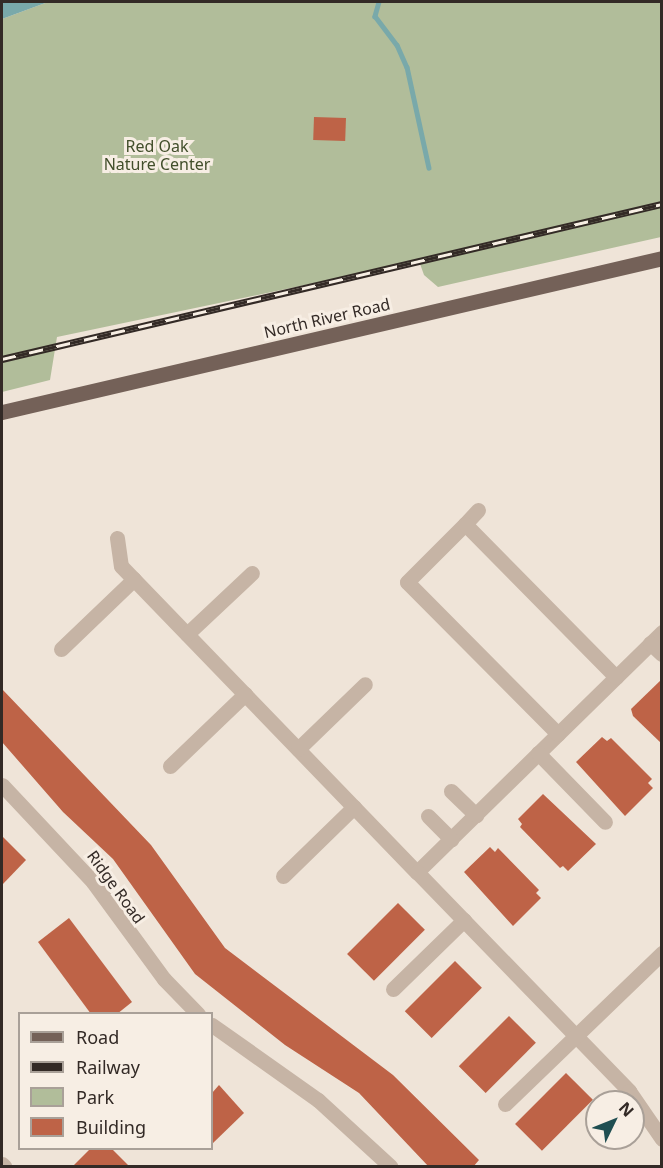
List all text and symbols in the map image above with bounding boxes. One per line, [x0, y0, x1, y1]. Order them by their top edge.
park label: Red Oak Nature Center [104, 136, 210, 174]
street label: North River Road [262, 294, 392, 342]
street label: Ridge Road [83, 847, 149, 927]
legend [18, 1012, 213, 1150]
text: Road [76, 1025, 119, 1049]
text: Railway [76, 1055, 140, 1079]
text: Park [76, 1085, 114, 1109]
north arrow [585, 1090, 645, 1150]
text: N [614, 1097, 639, 1121]
text: Building [76, 1115, 146, 1139]

